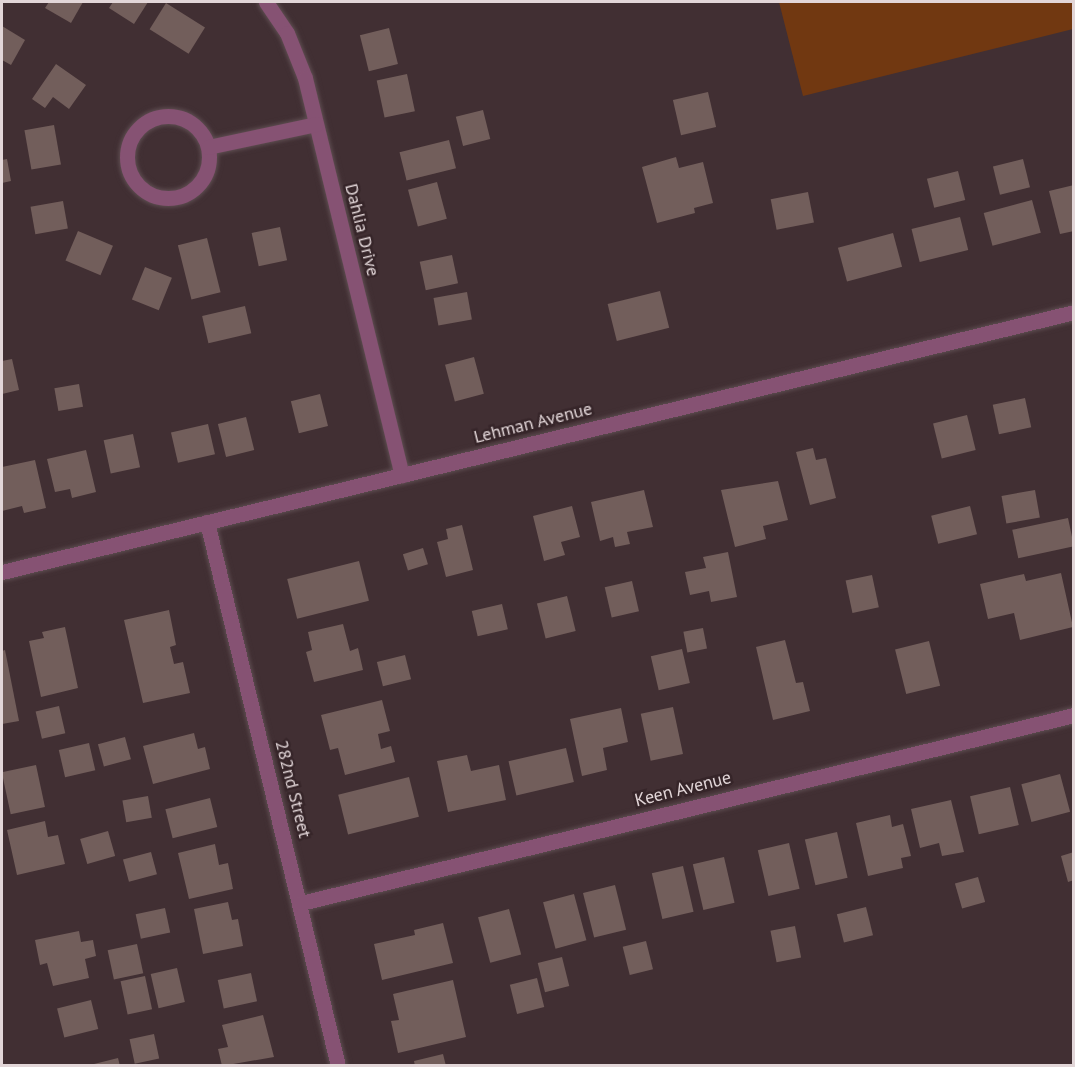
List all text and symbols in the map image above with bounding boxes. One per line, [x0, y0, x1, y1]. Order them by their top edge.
street label: Dahlia Drive [340, 181, 384, 279]
street label: Lehman Avenue [471, 398, 595, 448]
street label: 282nd Street [270, 738, 316, 840]
street label: Keen Avenue [632, 767, 734, 811]

